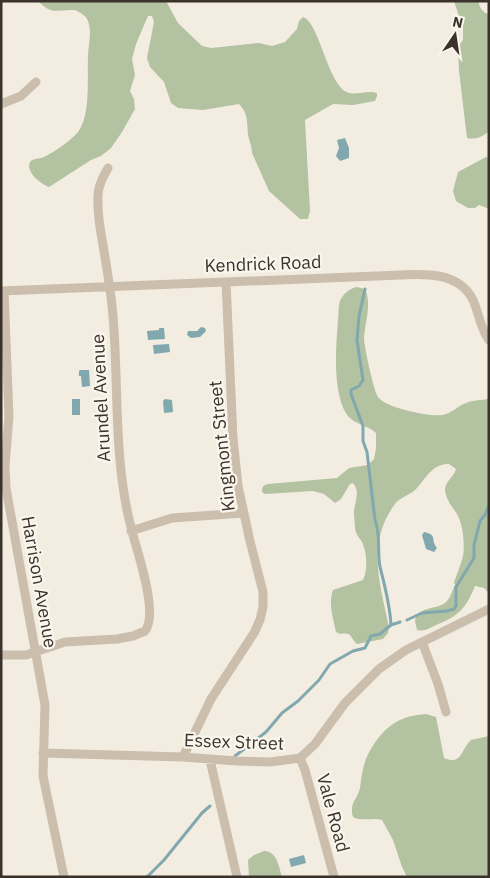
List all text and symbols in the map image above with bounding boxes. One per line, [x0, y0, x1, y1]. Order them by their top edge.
north arrow [430, 10, 480, 60]
text: N [451, 12, 465, 32]
street label: Kendrick Road [204, 250, 322, 277]
street label: Arundel Avenue [86, 333, 115, 463]
street label: Kingmont Street [203, 379, 240, 513]
street label: Harrison Avenue [17, 514, 62, 650]
street label: Essex Street [183, 728, 285, 755]
street label: Vale Road [312, 771, 355, 855]

